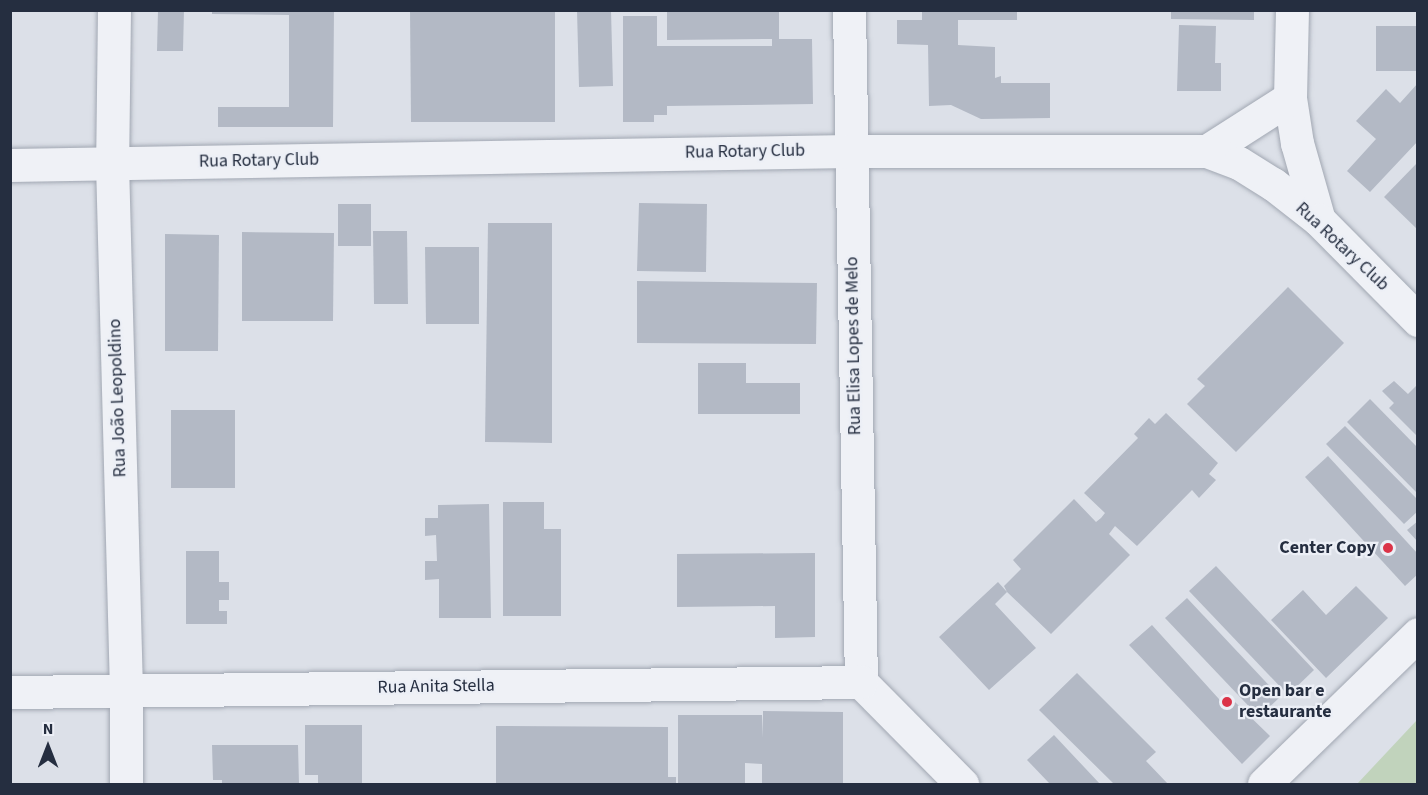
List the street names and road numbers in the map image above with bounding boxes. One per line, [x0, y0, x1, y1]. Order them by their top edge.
street label: Rua Rotary Club [685, 140, 805, 164]
street label: Rua Rotary Club [199, 149, 319, 173]
street label: Rua Rotary Club [1291, 198, 1393, 296]
street label: Rua Elisa Lopes de Melo [842, 256, 866, 436]
street label: Rua João Leopoldino [104, 318, 132, 478]
street label: Rua Anita Stella [377, 675, 495, 699]

